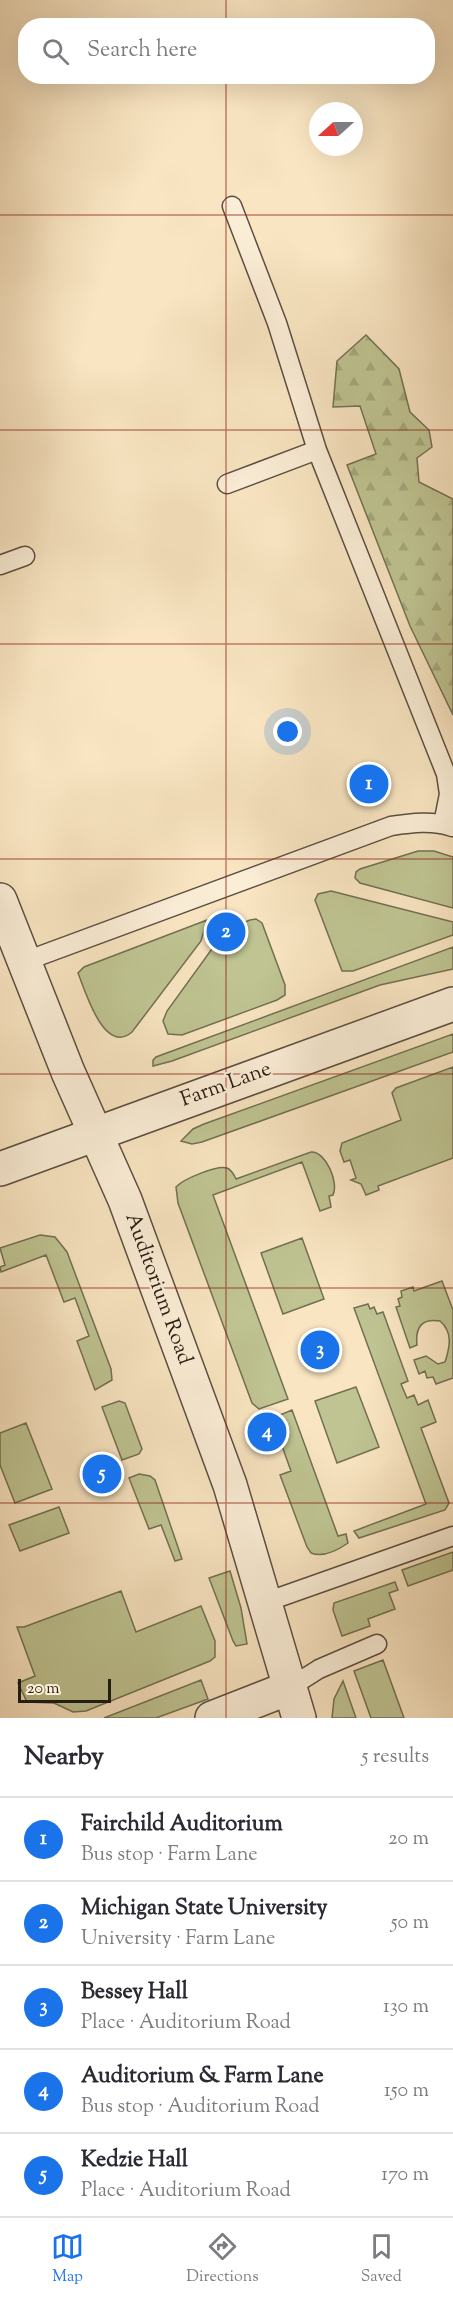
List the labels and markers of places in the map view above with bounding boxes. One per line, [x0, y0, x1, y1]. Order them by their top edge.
pin: 1 [350, 762, 388, 806]
pin: 2 [206, 910, 246, 954]
pin: 3 [300, 1328, 340, 1372]
pin: 4 [248, 1410, 286, 1454]
pin: 5 [82, 1452, 122, 1496]

